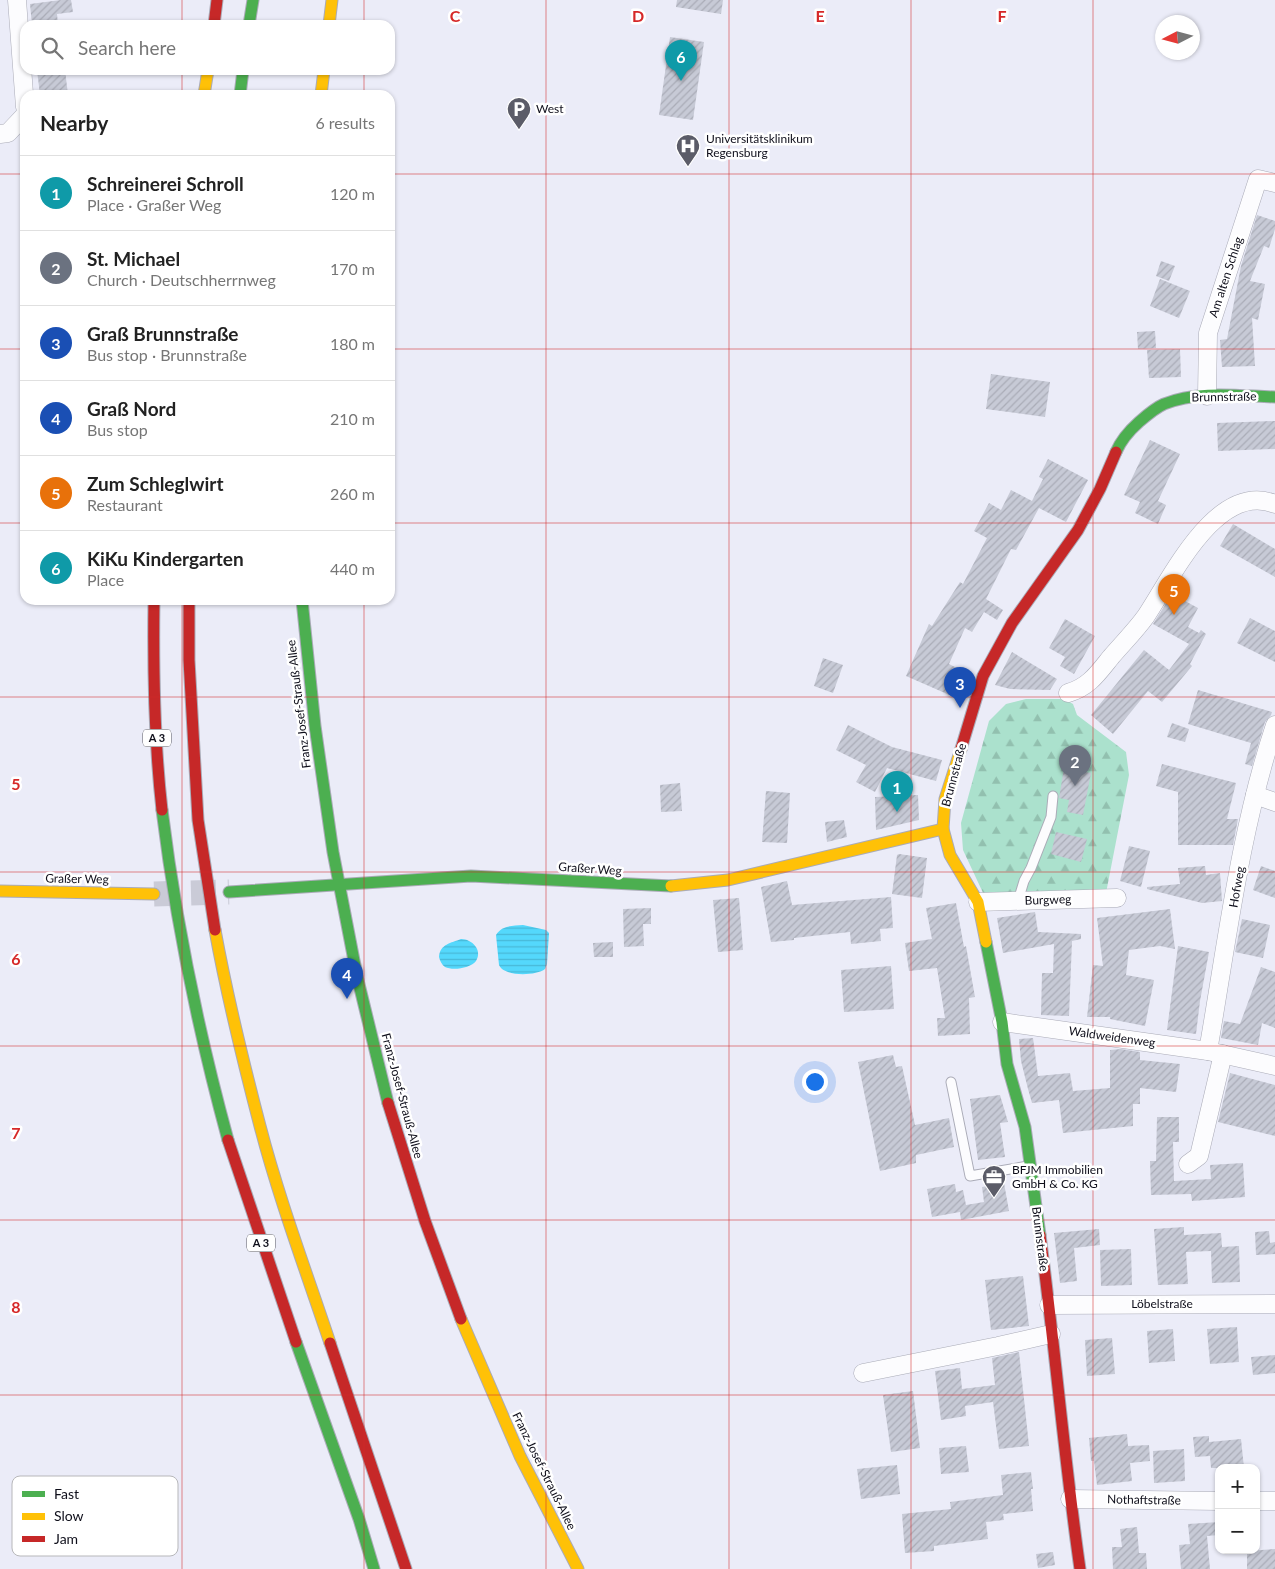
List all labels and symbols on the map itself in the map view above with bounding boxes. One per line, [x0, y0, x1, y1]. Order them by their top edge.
text: C [450, 6, 461, 25]
text: D [632, 6, 644, 25]
text: E [815, 6, 825, 25]
text: F [997, 6, 1007, 25]
north arrow [1155, 15, 1200, 60]
pin: 6 [665, 40, 697, 81]
parking icon: West [506, 96, 532, 130]
place label: West [536, 101, 564, 116]
place label: Universitätsklinikum Regensburg [706, 131, 813, 160]
hospital icon: Universitätsklinikum Regensburg [675, 133, 701, 167]
street label: Am alten Schlag [1205, 235, 1246, 319]
street label: Brunnstraße [1191, 388, 1257, 405]
pin: 5 [1158, 574, 1190, 615]
street label: Franz-Josef-Strauß-Allee [283, 639, 314, 769]
pin: 3 [944, 667, 976, 708]
road number: A 3 [143, 730, 171, 746]
street label: Brunnstraße [938, 741, 969, 808]
pin: 2 [1059, 745, 1091, 786]
pin: 1 [881, 771, 913, 812]
text: 5 [11, 774, 21, 793]
street label: Graßer Weg [558, 859, 622, 878]
street label: Hofweg [1225, 865, 1248, 909]
street label: Graßer Weg [45, 870, 109, 887]
street label: Burgweg [1024, 891, 1072, 908]
text: 6 [11, 949, 21, 968]
pin: 4 [331, 958, 363, 999]
street label: Waldweidenweg [1068, 1023, 1156, 1050]
street label: Franz-Josef-Strauß-Allee [379, 1031, 426, 1160]
your location [802, 1069, 828, 1095]
text: 7 [11, 1123, 21, 1142]
place label: BFJM Immobilien GmbH & Co. KG [1012, 1162, 1103, 1191]
office icon: BFJM Immobilien GmbH & Co. KG [981, 1164, 1007, 1198]
street label: Brunnstraße [1029, 1206, 1052, 1272]
road number: A 3 [247, 1234, 275, 1252]
street label: Löbelstraße [1131, 1296, 1193, 1311]
text: 8 [11, 1297, 21, 1316]
street label: Franz-Josef-Strauß-Allee [509, 1409, 580, 1532]
legend [12, 1476, 178, 1556]
text: Fast [54, 1485, 79, 1502]
street label: Nothaftstraße [1107, 1491, 1181, 1508]
text: Slow [54, 1507, 84, 1524]
text: Jam [54, 1530, 78, 1547]

